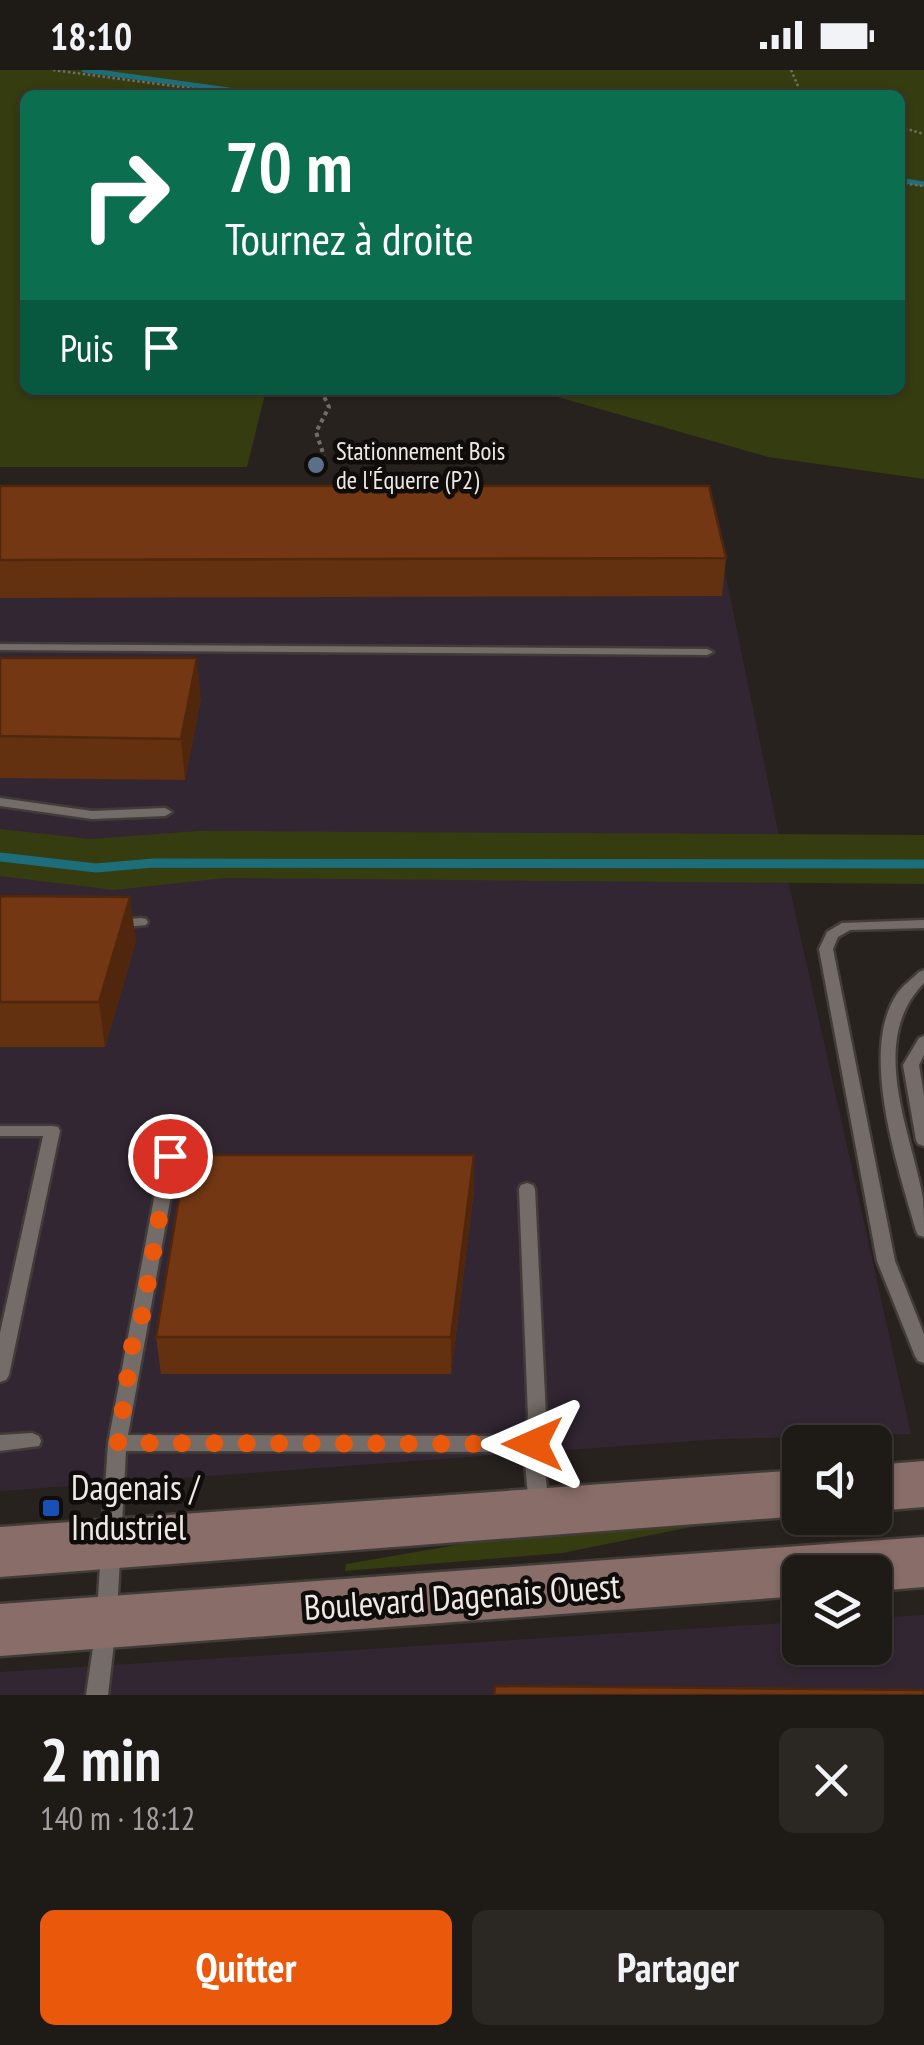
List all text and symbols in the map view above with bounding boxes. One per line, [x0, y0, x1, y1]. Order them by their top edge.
text: 18:10 [50, 11, 132, 60]
text: 70 m [225, 121, 353, 211]
icon: right [60, 130, 190, 260]
text: Tournez à droite [225, 209, 474, 267]
icon: arrive [134, 320, 189, 375]
text: Puis [60, 323, 114, 372]
place label: Stationnement Bois de l'Équerre (P2) [336, 435, 505, 496]
marker: Stationnement Bois de l'Équerre (P2) [305, 454, 327, 476]
pin [128, 1114, 213, 1199]
icon: arrive [143, 1129, 198, 1184]
position arrow [481, 1392, 585, 1496]
map controls [782, 1425, 892, 1665]
button: sound [782, 1425, 892, 1535]
place label: Dagenais / Industriel [71, 1464, 201, 1550]
marker: Dagenais / Industriel [40, 1497, 62, 1519]
button: layers [782, 1555, 892, 1665]
street label: Boulevard Dagenais Ouest [302, 1562, 622, 1630]
text: 2 min [40, 1720, 161, 1798]
button: close [779, 1728, 884, 1833]
text: 140 m · 18:12 [40, 1797, 195, 1839]
button: Quitter [40, 1910, 452, 2025]
button: Partager [472, 1910, 884, 2025]

